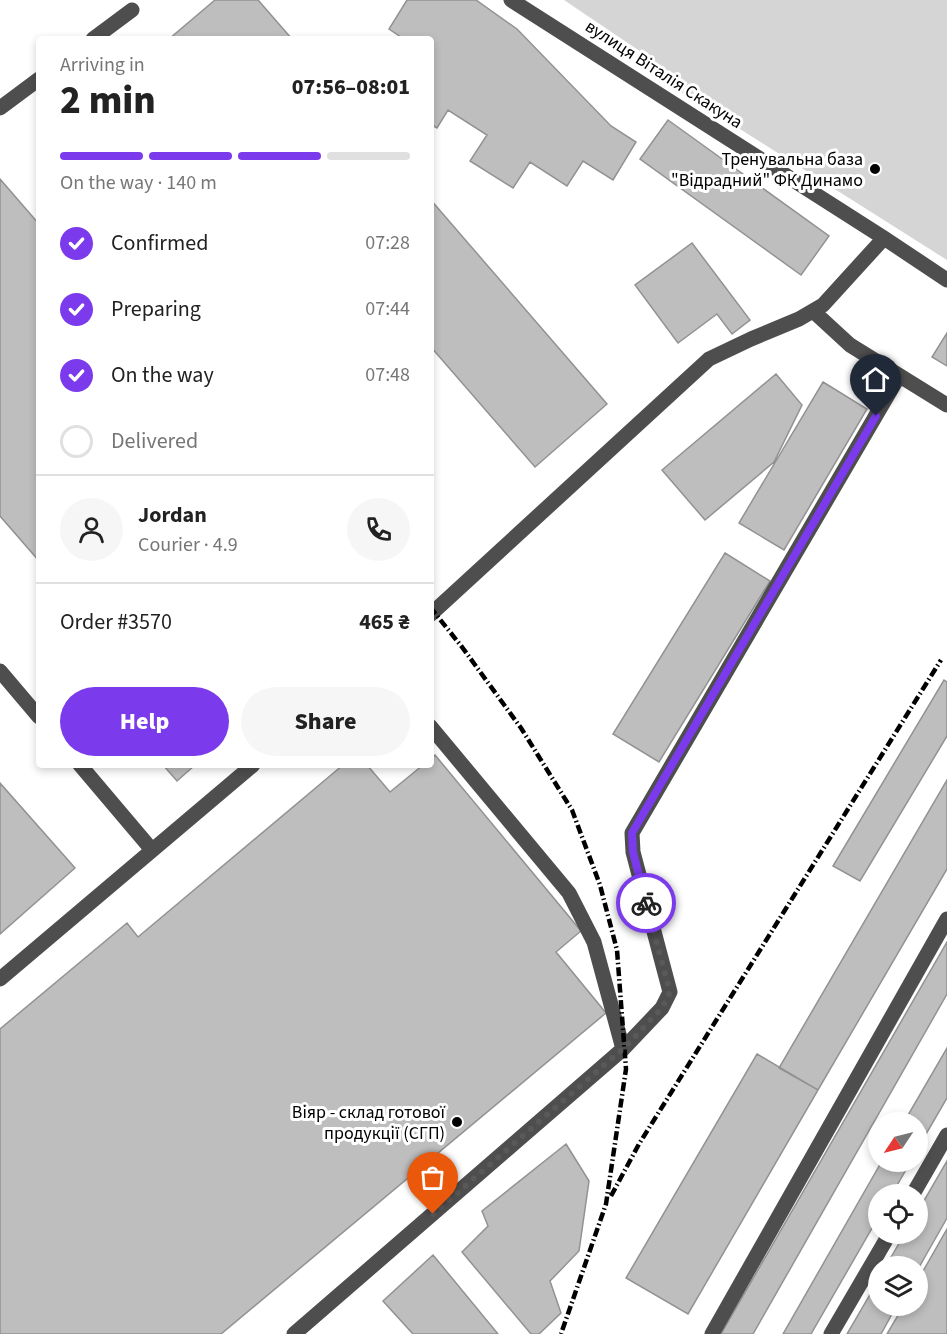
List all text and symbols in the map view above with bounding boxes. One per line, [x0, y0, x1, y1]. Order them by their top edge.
street label: вулиця Віталія Скакуна [580, 14, 747, 135]
text: Arriving in [60, 51, 145, 79]
text: 07:56–08:01 [292, 71, 410, 103]
text: 2 min [60, 73, 156, 129]
place label: Тренувальна база "Відрадний" ФК Динамо [671, 147, 863, 193]
marker: Тренувальна база "Відрадний" ФК Динамо [868, 162, 882, 176]
text: On the way · 140 m [60, 169, 217, 197]
icon: check [60, 227, 93, 260]
text: Confirmed [111, 227, 208, 259]
text: 07:28 [365, 229, 410, 257]
icon: check [60, 293, 93, 326]
text: Preparing [111, 293, 201, 325]
text: 07:44 [365, 295, 410, 323]
pin [850, 354, 901, 416]
icon: check [60, 359, 93, 392]
text: On the way [111, 359, 214, 391]
text: 07:48 [365, 361, 410, 389]
icon: home [859, 363, 892, 396]
text: Delivered [111, 425, 198, 457]
button: person [60, 498, 123, 561]
button: phone [347, 498, 410, 561]
text: Jordan [138, 499, 207, 531]
text: Courier · 4.9 [138, 531, 238, 559]
text: Order #3570 [60, 606, 172, 638]
text: 465 ₴ [359, 606, 410, 638]
button: Help [60, 687, 229, 756]
button: Share [241, 687, 410, 756]
courier [616, 873, 676, 933]
icon: bike [630, 887, 663, 920]
place label: Віяр - склад готової продукції (СГП) [292, 1100, 446, 1146]
north arrow [868, 1112, 928, 1172]
map controls [868, 1112, 928, 1316]
marker: Віяр - склад готової продукції (СГП) [450, 1115, 464, 1129]
pin [407, 1152, 458, 1214]
icon: bag [416, 1161, 449, 1194]
button: locate [868, 1184, 928, 1244]
button: layers [868, 1256, 928, 1316]

